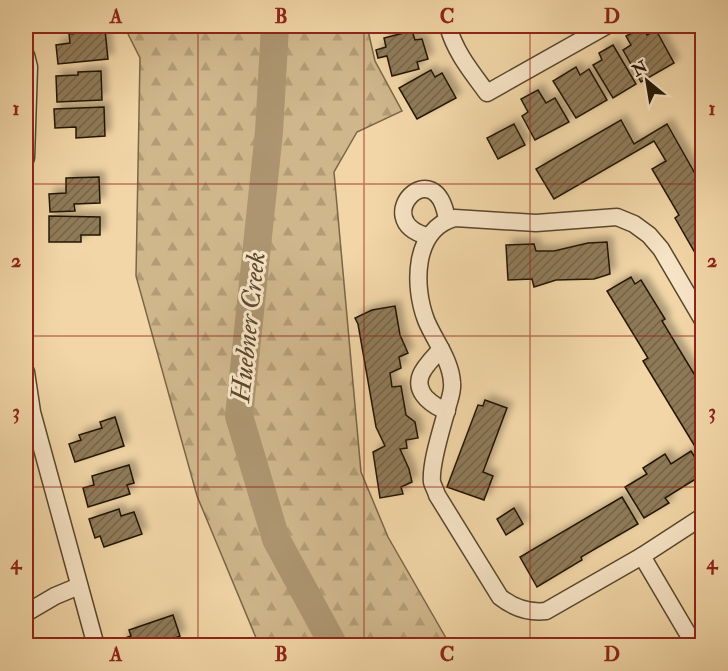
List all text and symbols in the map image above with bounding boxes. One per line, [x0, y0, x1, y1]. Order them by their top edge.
text: A [109, 4, 123, 29]
text: B [274, 4, 288, 29]
text: C [440, 4, 454, 29]
text: D [604, 4, 620, 29]
north arrow [617, 51, 677, 111]
text: N [628, 56, 652, 82]
text: 1 [12, 96, 20, 121]
text: 1 [708, 96, 716, 121]
text: 2 [11, 248, 21, 273]
text: 2 [707, 248, 717, 273]
water label: Huebner Creek [224, 250, 273, 406]
text: 3 [12, 399, 20, 424]
text: 3 [708, 399, 716, 424]
text: 4 [10, 550, 23, 575]
text: 4 [706, 550, 719, 575]
text: A [109, 642, 123, 667]
text: B [274, 642, 288, 667]
text: C [440, 642, 454, 667]
text: D [604, 642, 620, 667]

